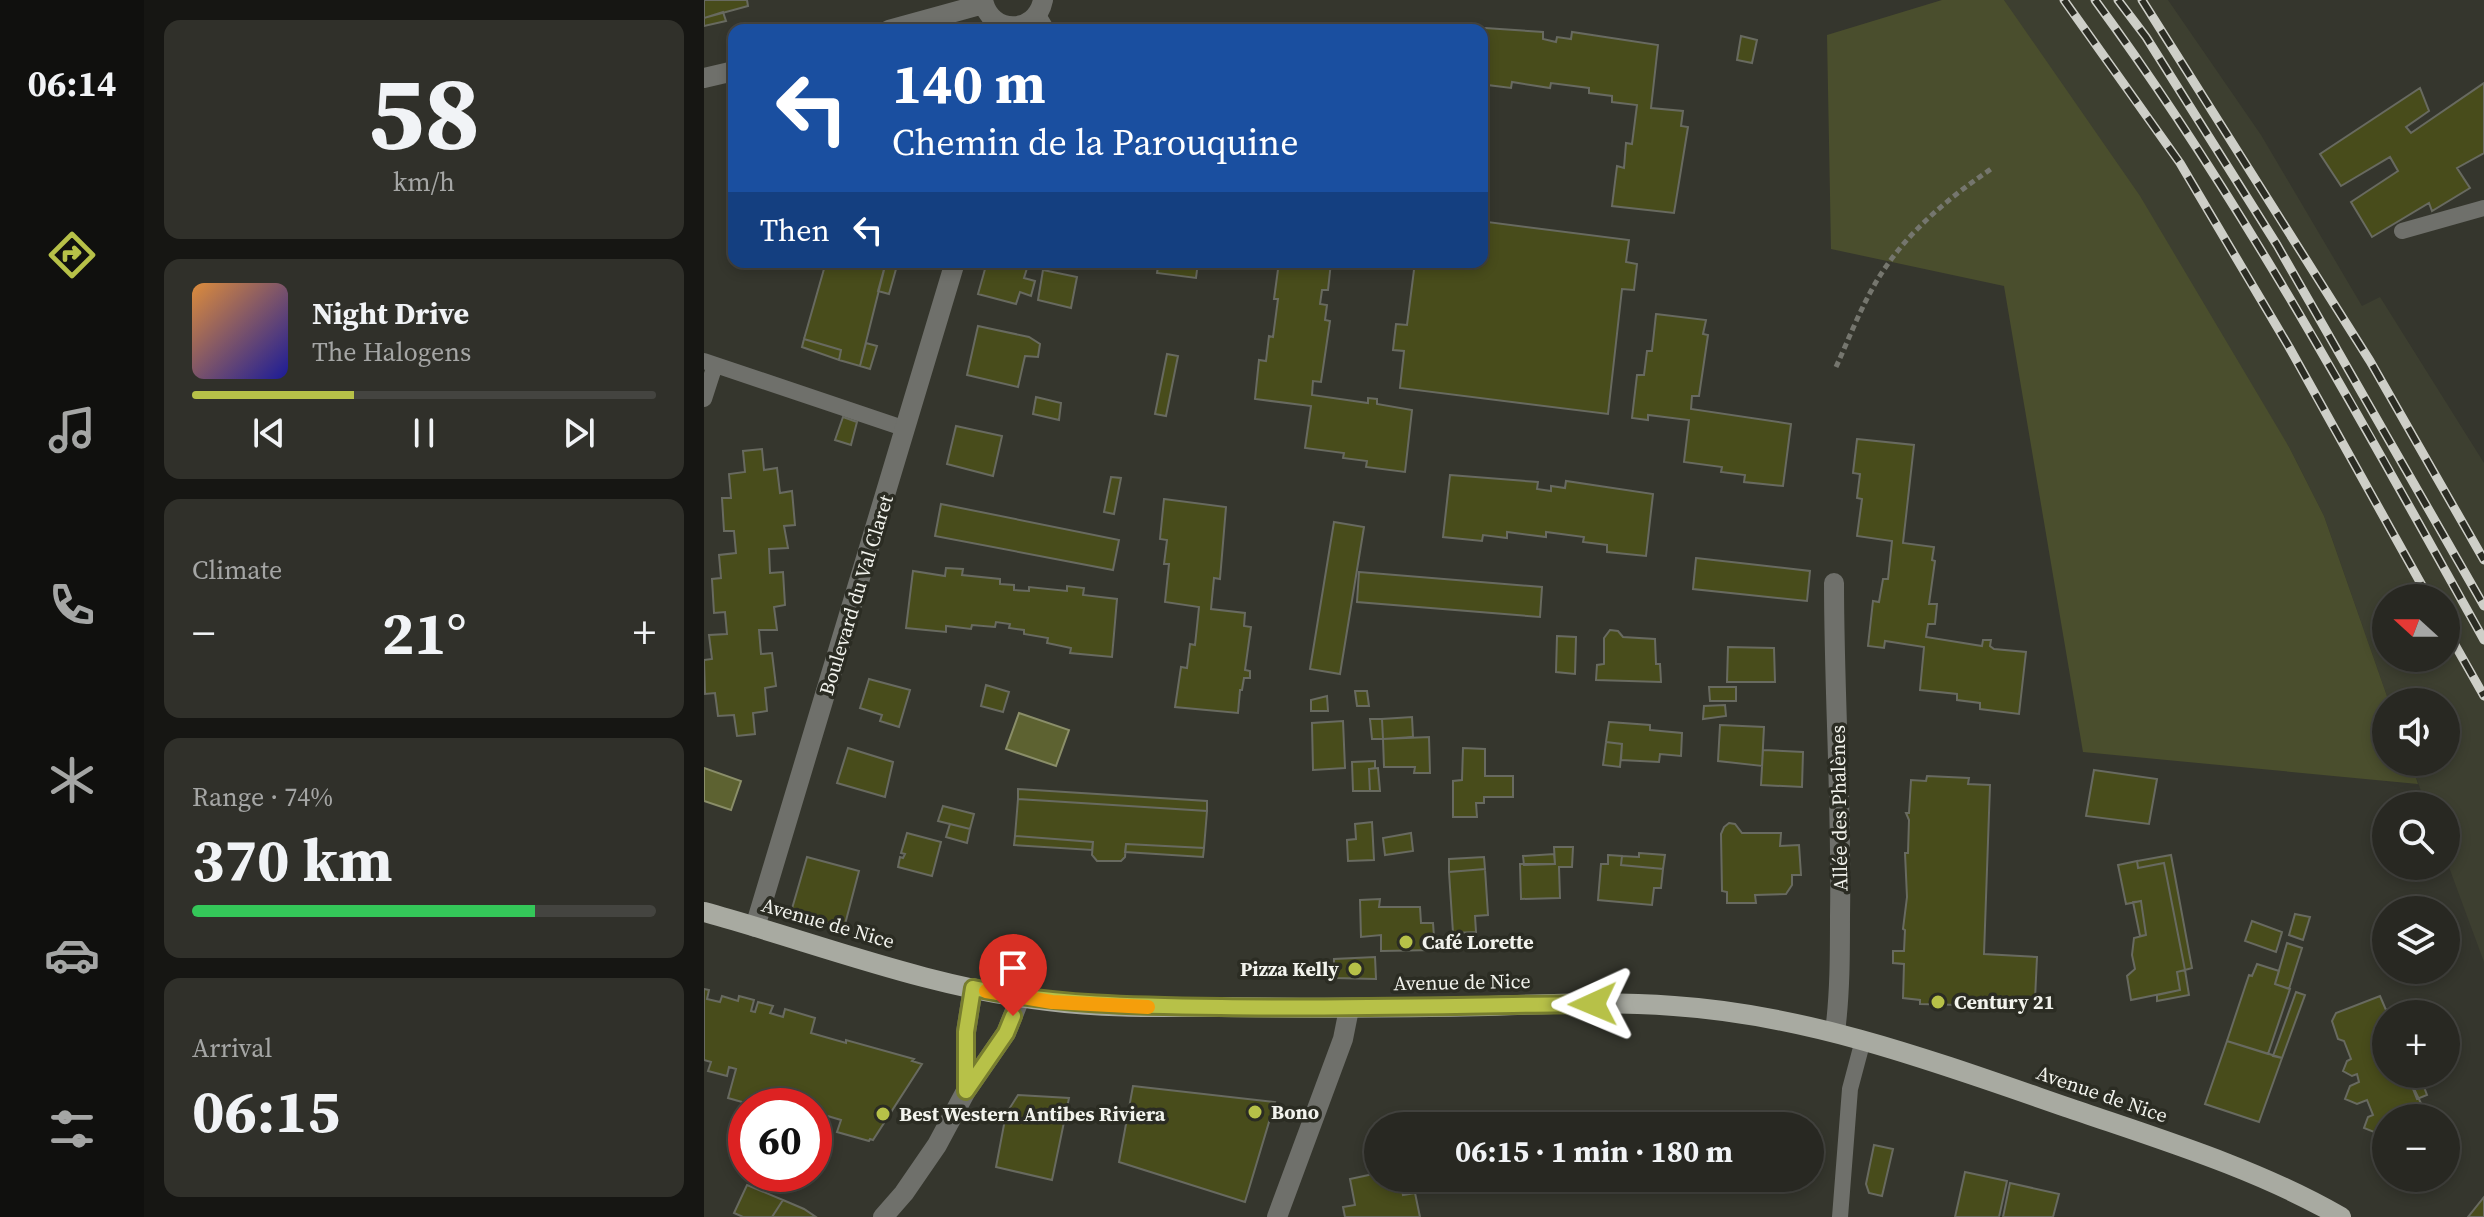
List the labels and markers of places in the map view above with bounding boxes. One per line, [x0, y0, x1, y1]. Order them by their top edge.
place label: Café Lorette [1422, 928, 1534, 956]
marker: Café Lorette [1397, 933, 1415, 951]
pin [979, 934, 1047, 1016]
place label: Pizza Kelly [1240, 955, 1339, 983]
marker: Pizza Kelly [1346, 960, 1364, 978]
place label: Century 21 [1954, 988, 2055, 1016]
marker: Century 21 [1929, 993, 1947, 1011]
place label: Bono [1271, 1098, 1319, 1126]
place label: Best Western Antibes Riviera [899, 1100, 1166, 1128]
marker: Bono [1246, 1103, 1264, 1121]
marker: Best Western Antibes Riviera [874, 1105, 892, 1123]

